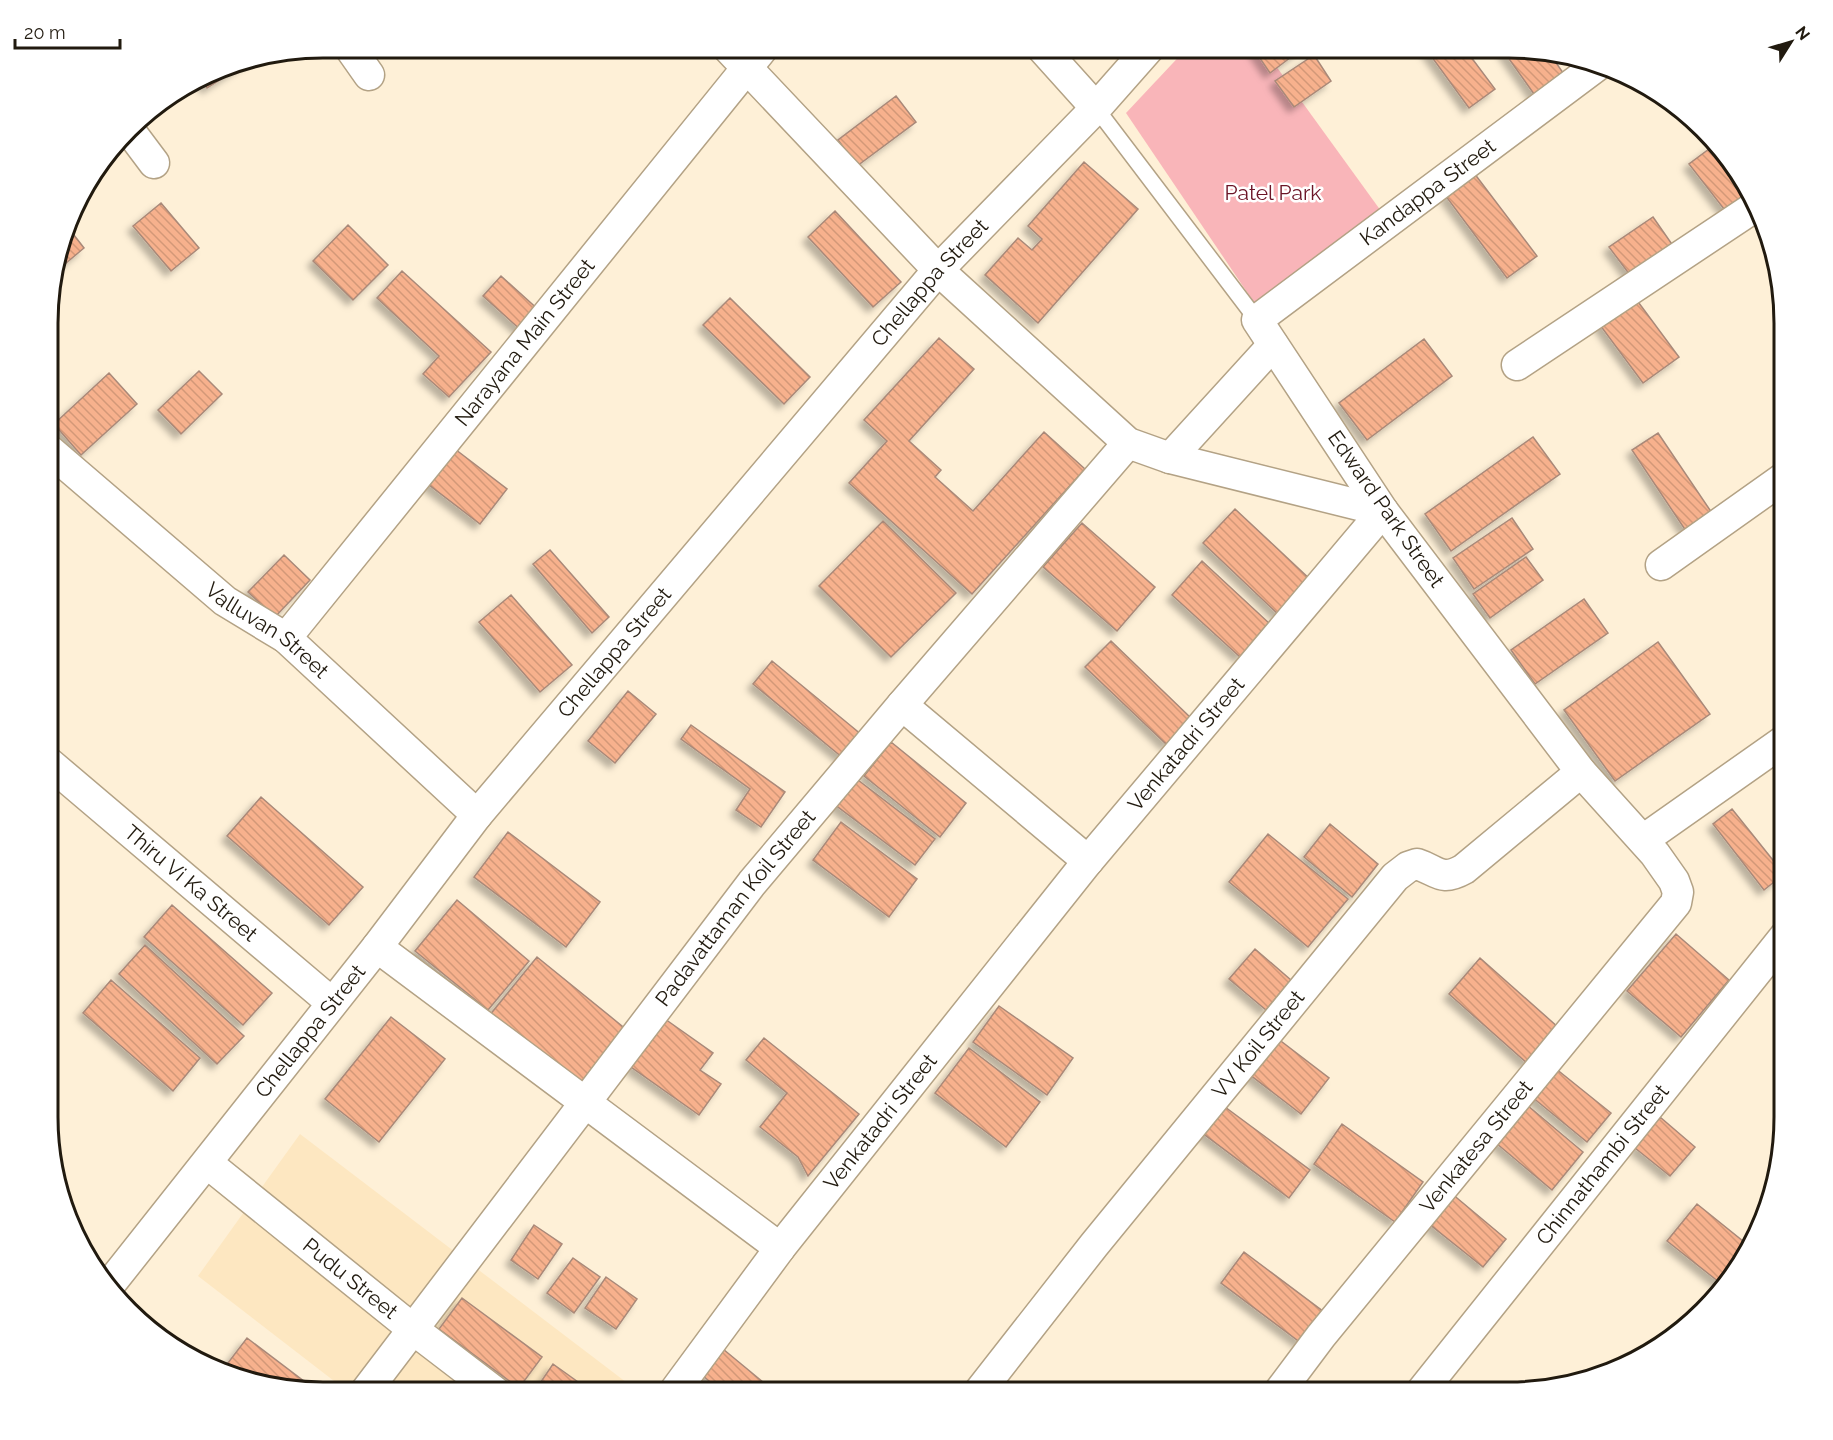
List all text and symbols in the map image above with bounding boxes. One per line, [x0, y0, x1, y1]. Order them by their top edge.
scale bar [15, 12, 120, 50]
north arrow [1761, 12, 1821, 72]
text: 20 m [24, 22, 66, 43]
text: N [1791, 23, 1814, 44]
street label: Kandappa Street [1355, 133, 1500, 251]
park label: Patel Park [1225, 180, 1321, 205]
street label: Chellappa Street [866, 213, 993, 351]
street label: Narayana Main Street [449, 254, 600, 431]
street label: Edward Park Street [1323, 425, 1450, 592]
street label: Valluvan Street [201, 577, 334, 683]
street label: Chellappa Street [552, 582, 676, 722]
street label: Venkatadri Street [1123, 672, 1249, 816]
street label: Padavattaman Koil Street [650, 804, 820, 1011]
street label: Thiru Vi Ka Street [119, 819, 263, 946]
street label: Chellappa Street [249, 959, 370, 1103]
street label: VV Koil Street [1206, 985, 1309, 1103]
street label: Venkatadri Street [818, 1048, 942, 1195]
street label: Venkatesa Street [1414, 1075, 1538, 1218]
street label: Chinnathambi Street [1531, 1079, 1674, 1250]
street label: Pudu Street [298, 1232, 403, 1324]

